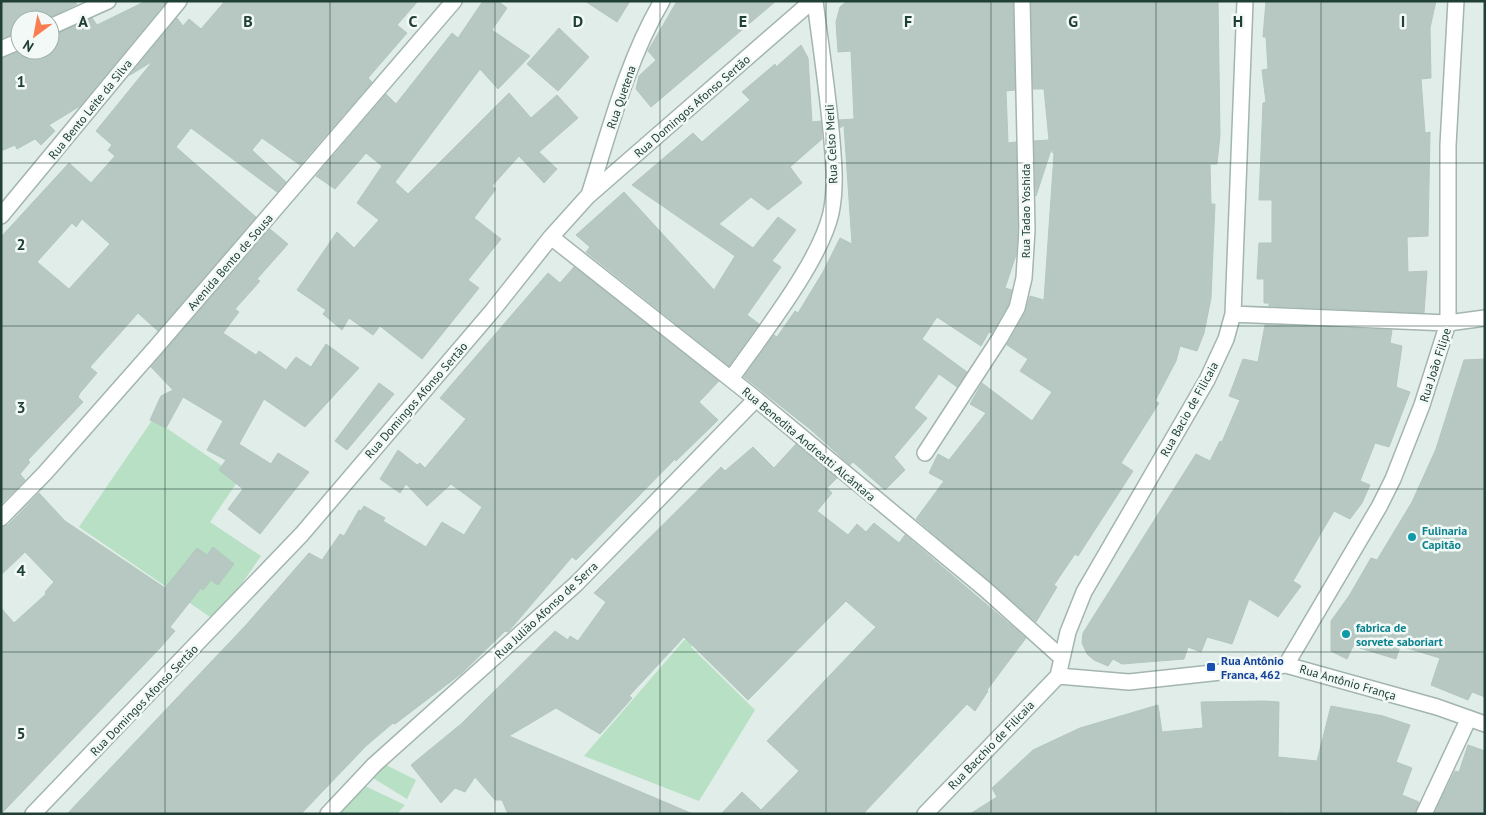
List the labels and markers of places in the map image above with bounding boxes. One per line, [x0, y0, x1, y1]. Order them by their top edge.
place label: Fulinaria Capitão [1422, 523, 1467, 552]
marker: Fulinaria Capitão [1406, 531, 1418, 543]
place label: fabrica de sorvete saboriart [1356, 620, 1444, 649]
marker: fabrica de sorvete saboriart [1340, 628, 1352, 640]
place label: Rua Antônio Franca, 462 [1221, 653, 1284, 682]
marker: Rua Antônio Franca, 462 [1205, 661, 1217, 673]

